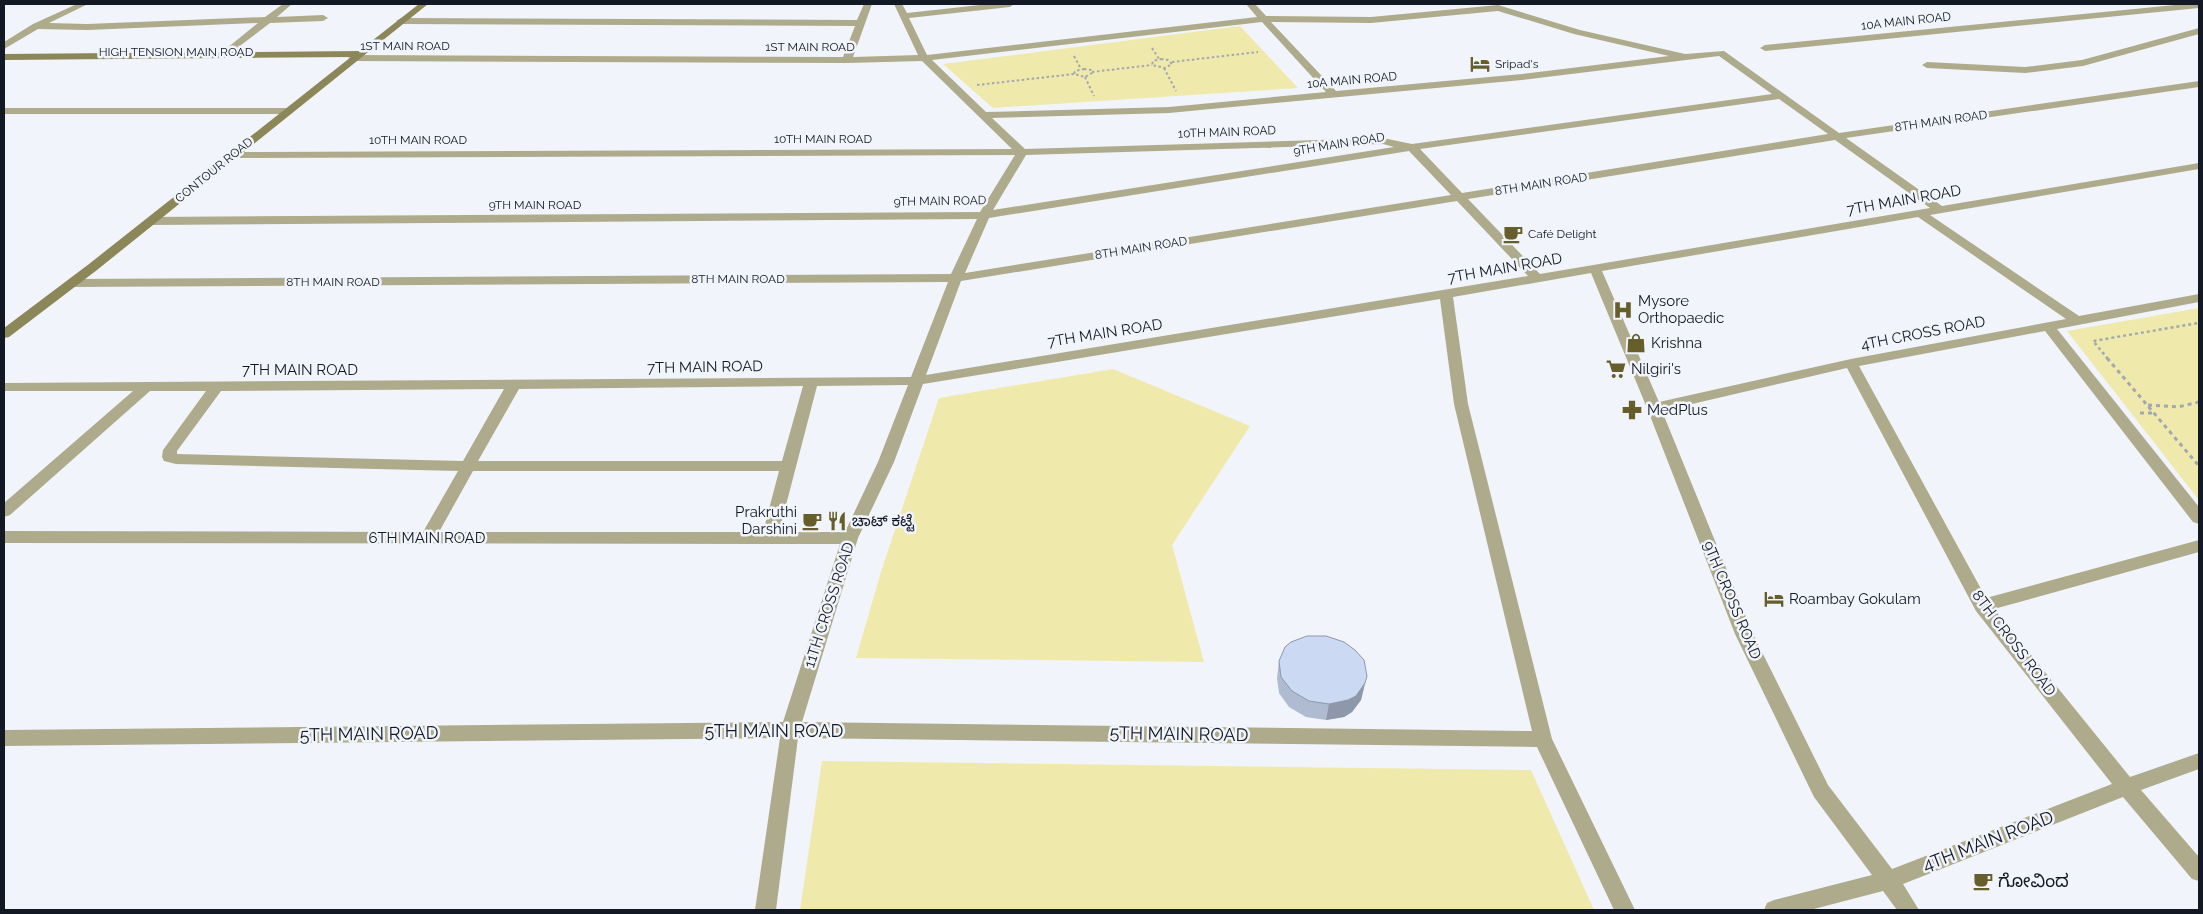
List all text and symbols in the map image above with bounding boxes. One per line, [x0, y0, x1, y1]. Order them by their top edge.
street label: 10A MAIN ROAD [1860, 9, 1952, 33]
street label: 1ST MAIN ROAD [360, 39, 450, 53]
street label: 1ST MAIN ROAD [765, 40, 855, 54]
street label: HIGH TENSION MAIN ROAD [99, 45, 254, 59]
hotel icon: Sripad's [1469, 53, 1491, 75]
place label: Sripad's [1495, 57, 1539, 71]
street label: 10A MAIN ROAD [1306, 69, 1398, 91]
street label: 8TH MAIN ROAD [1894, 108, 1989, 134]
street label: 10TH MAIN ROAD [1178, 123, 1277, 141]
street label: 9TH MAIN ROAD [1292, 130, 1386, 158]
street label: 10TH MAIN ROAD [774, 132, 872, 146]
street label: 10TH MAIN ROAD [369, 133, 467, 147]
street label: CONTOUR ROAD [172, 134, 256, 206]
street label: 8TH MAIN ROAD [1494, 170, 1589, 198]
street label: 7TH MAIN ROAD [1845, 181, 1963, 219]
street label: 9TH MAIN ROAD [894, 193, 987, 209]
street label: 9TH MAIN ROAD [489, 198, 582, 212]
cafe icon: Café Delight [1502, 223, 1524, 245]
place label: Café Delight [1528, 227, 1596, 241]
street label: 8TH MAIN ROAD [1094, 234, 1189, 262]
street label: 7TH MAIN ROAD [1446, 249, 1564, 287]
street label: 8TH MAIN ROAD [691, 272, 785, 286]
street label: 8TH MAIN ROAD [286, 275, 380, 289]
place label: Mysore Orthopaedic [1638, 292, 1724, 327]
hospital icon: Mysore Orthopaedic [1612, 299, 1634, 321]
street label: 4TH CROSS ROAD [1859, 312, 1987, 354]
street label: 7TH MAIN ROAD [1046, 315, 1164, 351]
shop icon: Krishna [1625, 332, 1647, 354]
place label: Krishna [1651, 334, 1702, 352]
street label: 7TH MAIN ROAD [647, 357, 763, 377]
supermarket icon: Nilgiri's [1605, 358, 1627, 380]
place label: Nilgiri's [1631, 360, 1681, 378]
street label: 7TH MAIN ROAD [242, 361, 358, 379]
pharmacy icon: MedPlus [1621, 399, 1643, 421]
place label: MedPlus [1647, 401, 1708, 419]
place label: Prakruthi Darshini [735, 503, 797, 538]
cafe icon: Prakruthi Darshini [801, 510, 823, 532]
restaurant icon: ಚಾಟ್ ಕಟ್ಟೆ [826, 510, 848, 532]
place label: ಚಾಟ್ ಕಟ್ಟೆ [852, 512, 915, 532]
street label: 6TH MAIN ROAD [369, 529, 486, 547]
street label: 9TH CROSS ROAD [1699, 538, 1765, 662]
street label: 11TH CROSS ROAD [800, 540, 858, 670]
street label: 8TH CROSS ROAD [1968, 587, 2060, 700]
hotel icon: Roambay Gokulam [1763, 588, 1785, 610]
place label: Roambay Gokulam [1789, 590, 1921, 608]
street label: 5TH MAIN ROAD [705, 720, 844, 741]
street label: 5TH MAIN ROAD [299, 722, 439, 745]
street label: 5TH MAIN ROAD [1109, 722, 1249, 745]
street label: 4TH MAIN ROAD [1919, 806, 2056, 875]
cafe icon: ಗೋವಿಂದ [1972, 870, 1994, 892]
place label: ಗೋವಿಂದ [1998, 870, 2069, 891]

